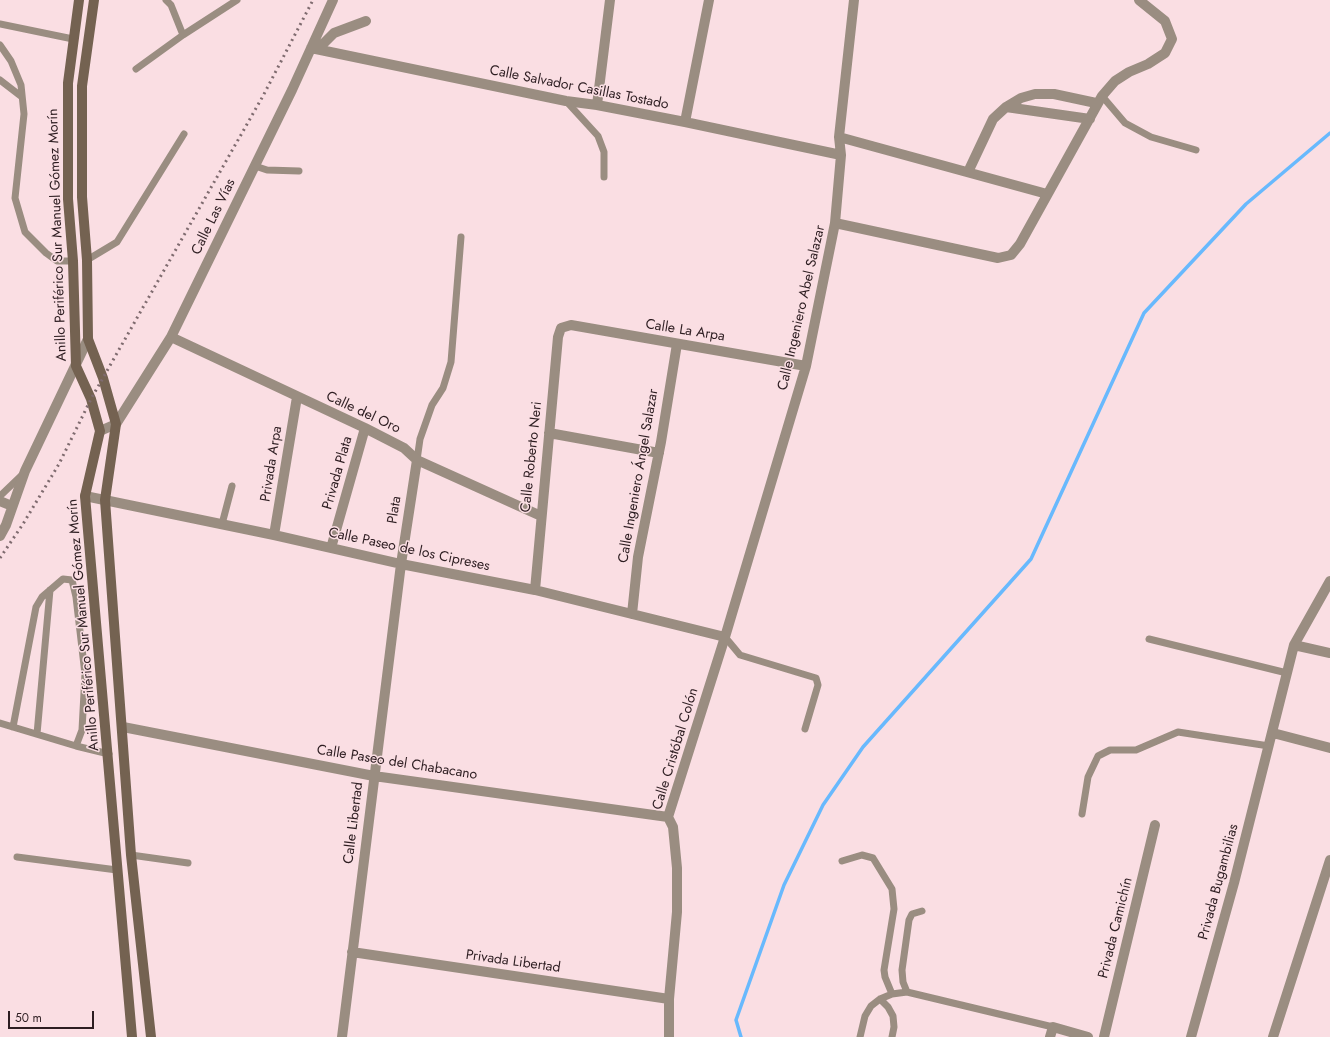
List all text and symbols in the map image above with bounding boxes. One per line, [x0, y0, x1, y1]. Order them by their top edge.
street label: Calle Salvador Casillas Tostado [488, 62, 670, 114]
street label: Anillo Periférico Sur Manuel Gómez Morín [45, 108, 71, 362]
street label: Calle Las Vías [188, 176, 240, 258]
street label: Calle Ingeniero Abel Salazar [775, 224, 829, 392]
street label: Calle La Arpa [644, 316, 726, 346]
street label: Calle del Oro [323, 388, 403, 438]
street label: Calle Ingeniero Ángel Salazar [615, 388, 663, 564]
street label: Calle Roberto Neri [518, 401, 546, 513]
street label: Privada Arpa [258, 425, 286, 503]
street label: Privada Plata [320, 434, 356, 512]
street label: Plata [385, 495, 405, 525]
street label: Anillo Periférico Sur Manuel Gómez Morín [65, 498, 103, 752]
street label: Calle Paseo de los Cipreses [327, 525, 491, 575]
street label: Calle Cristóbal Colón [649, 686, 703, 812]
street label: Calle Paseo del Chabacano [316, 742, 478, 784]
street label: Calle Libertad [341, 781, 367, 865]
street label: Privada Bugambilias [1195, 822, 1243, 942]
street label: Privada Camichín [1095, 876, 1137, 980]
street label: Privada Libertad [464, 947, 562, 977]
scale bar [10, 1003, 96, 1029]
text: 50 m [15, 1009, 42, 1027]

